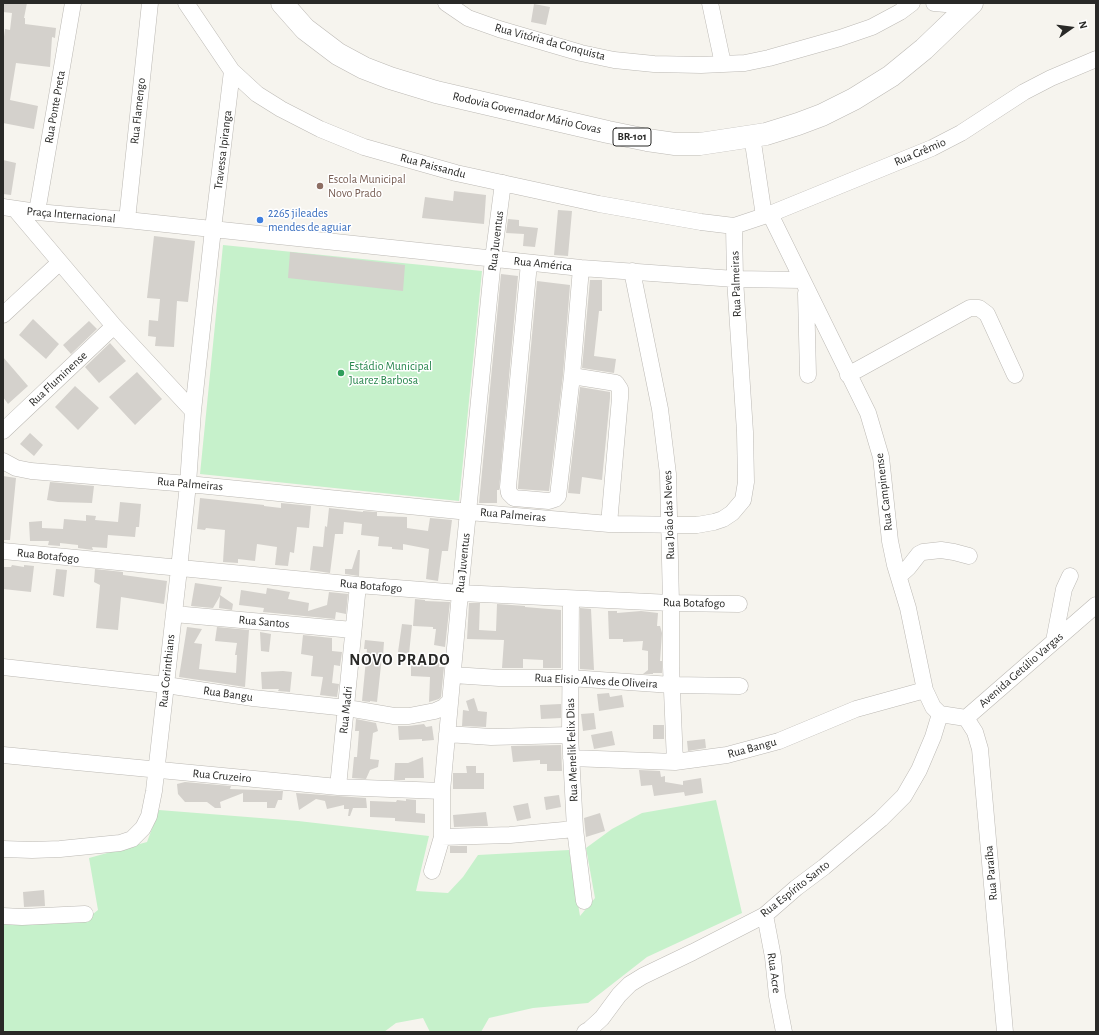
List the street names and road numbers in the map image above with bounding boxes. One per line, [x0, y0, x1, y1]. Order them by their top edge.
street label: Rua Vitória da Conquista [493, 20, 607, 64]
street label: Rua Ponte Preta [42, 69, 68, 145]
street label: Rua Flamengo [127, 77, 149, 145]
street label: Rodovia Governador Mário Covas [451, 89, 603, 137]
street label: Travessa Ipiranga [211, 109, 235, 191]
road number: BR-101 [613, 128, 651, 146]
street label: Rua Grêmio [892, 135, 948, 169]
street label: Rua Paissandu [399, 150, 467, 182]
street label: Praça Internacional [26, 204, 116, 226]
street label: Rua Juventus [485, 210, 507, 272]
street label: Rua Palmeiras [728, 251, 744, 317]
street label: Rua América [513, 254, 573, 274]
street label: Rua Fluminense [26, 348, 90, 410]
street label: Rua Campinense [872, 452, 896, 532]
street label: Rua João das Neves [660, 470, 678, 560]
street label: Rua Palmeiras [156, 474, 224, 494]
street label: Rua Palmeiras [479, 505, 547, 525]
street label: Rua Juventus [453, 532, 473, 594]
street label: Rua Botafogo [16, 546, 80, 566]
street label: Rua Botafogo [339, 576, 403, 596]
street label: Rua Botafogo [663, 595, 725, 611]
street label: Rua Santos [238, 613, 290, 631]
street label: Avenida Getúlio Vargas [976, 629, 1066, 711]
street label: Rua Corinthians [156, 634, 178, 708]
street label: Rua Elisio Alves de Oliveira [534, 671, 658, 691]
street label: Rua Bangu [202, 683, 254, 705]
street label: Rua Madri [336, 685, 356, 735]
street label: Rua Menelik Felix Dias [563, 698, 581, 802]
street label: Rua Bangu [726, 735, 778, 761]
street label: Rua Cruzeiro [192, 766, 252, 786]
street label: Rua Paraíba [981, 845, 1001, 901]
street label: Rua Espírito Santo [757, 857, 833, 921]
street label: Rua Acre [764, 952, 784, 994]

